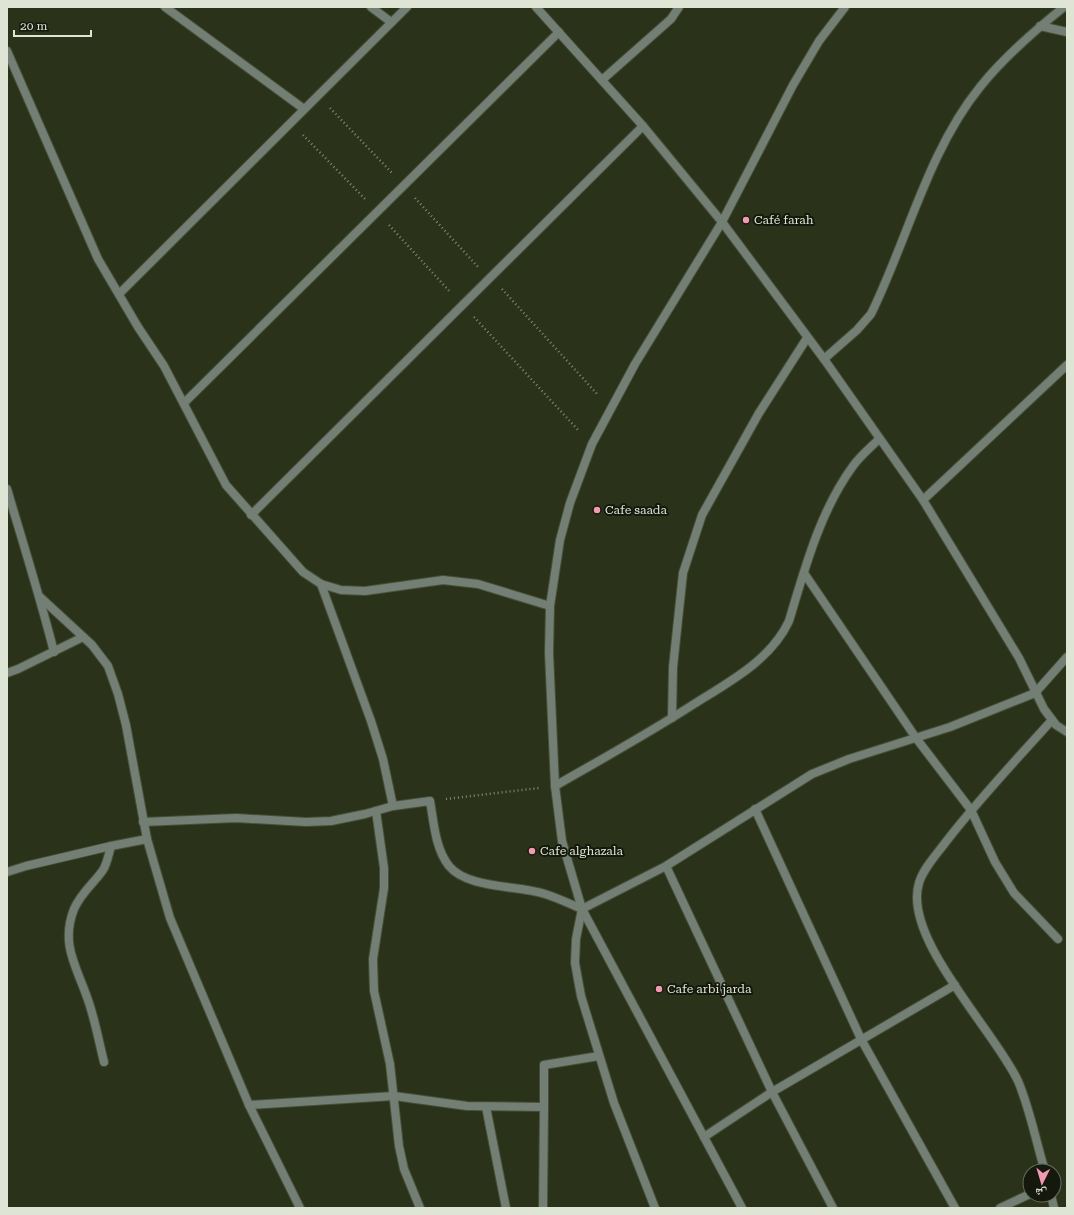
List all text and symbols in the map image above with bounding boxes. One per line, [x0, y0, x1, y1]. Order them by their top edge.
scale bar [14, 12, 91, 38]
text: 20 m [20, 19, 47, 33]
place label: Café farah [754, 213, 814, 227]
marker: Café farah [741, 215, 751, 225]
place label: Cafe saada [605, 503, 667, 517]
marker: Cafe saada [592, 505, 602, 515]
place label: Cafe alghazala [540, 844, 624, 858]
marker: Cafe alghazala [527, 846, 537, 856]
place label: Cafe arbi jarda [667, 982, 752, 996]
marker: Cafe arbi jarda [654, 984, 664, 994]
north arrow [1022, 1163, 1062, 1203]
text: ش [1034, 1184, 1048, 1199]

